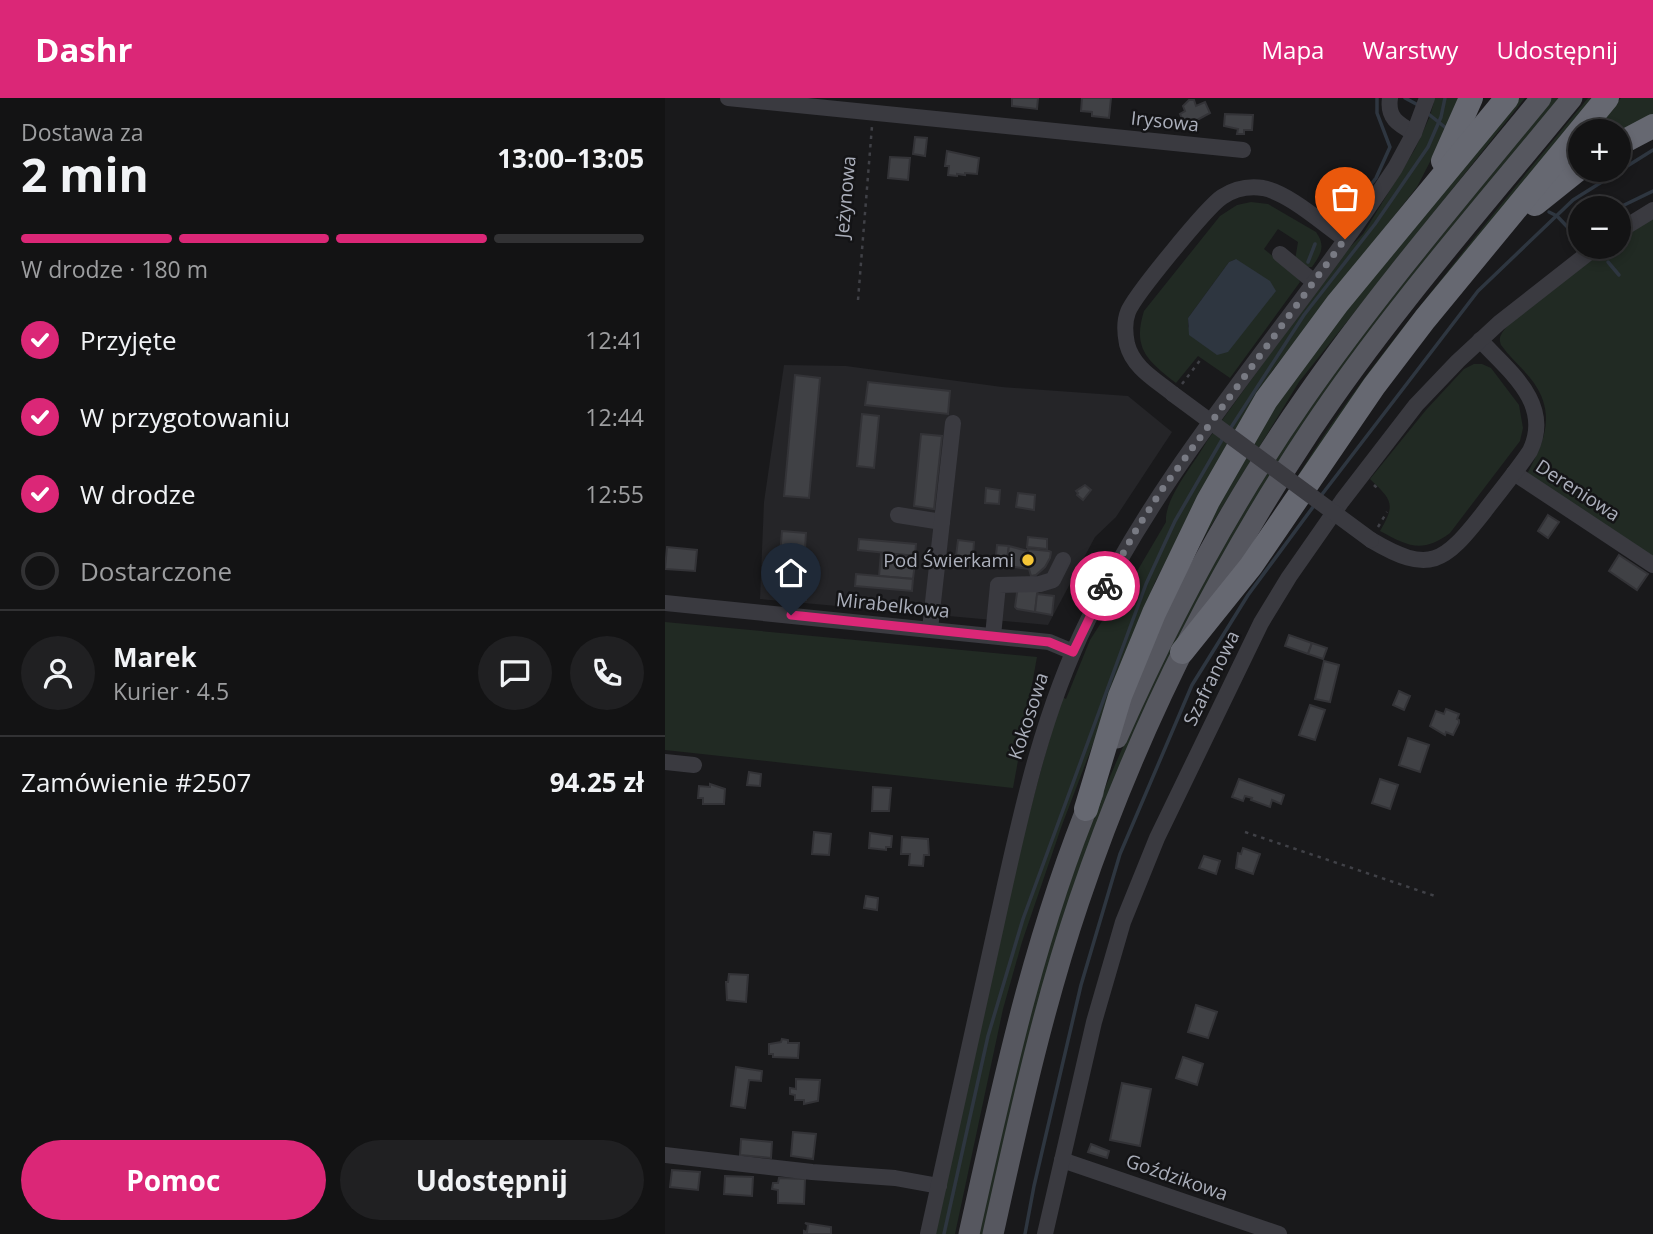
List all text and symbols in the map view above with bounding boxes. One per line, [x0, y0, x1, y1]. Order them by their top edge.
text: Dashr [35, 27, 132, 72]
text: Mapa [1262, 33, 1324, 66]
text: Warstwy [1362, 33, 1458, 66]
text: Udostępnij [1496, 33, 1618, 66]
street label: Irysowa [1130, 104, 1200, 138]
text: Dostawa za [21, 116, 144, 148]
map controls [1568, 119, 1631, 259]
button: + [1568, 119, 1631, 182]
text: 13:00–13:05 [497, 140, 644, 176]
text: 2 min [21, 143, 149, 205]
street label: Jeżynowa [828, 155, 862, 241]
pin [1315, 167, 1375, 239]
icon: bag [1326, 178, 1364, 216]
button: − [1568, 196, 1631, 259]
text: W drodze · 180 m [21, 253, 208, 285]
icon: check [21, 321, 59, 359]
text: Przyjęte [80, 322, 177, 358]
text: 12:41 [585, 324, 644, 356]
icon: check [21, 398, 59, 436]
text: W przygotowaniu [80, 399, 290, 435]
text: 12:44 [585, 401, 644, 433]
street label: Dereniowa [1531, 453, 1625, 527]
icon: check [21, 475, 59, 513]
text: W drodze [80, 476, 196, 512]
text: 12:55 [585, 478, 644, 510]
pin [761, 543, 821, 615]
place label: Pod Świerkami [883, 547, 1014, 573]
courier [1070, 551, 1140, 621]
marker: Pod Świerkami [1020, 552, 1036, 568]
text: Dostarczone [80, 553, 232, 589]
icon: home [772, 554, 810, 592]
icon: bike [1086, 567, 1124, 605]
street label: Mirabelkowa [835, 586, 951, 624]
street label: Szafranowa [1177, 626, 1245, 730]
button: person [21, 636, 95, 710]
button: chat [478, 636, 552, 710]
button: phone [570, 636, 644, 710]
text: Marek [113, 639, 197, 675]
street label: Kokosowa [1002, 669, 1054, 763]
text: Kurier · 4.5 [113, 675, 229, 707]
text: Zamówienie #2507 [21, 764, 251, 800]
text: 94.25 zł [550, 764, 644, 800]
button: Pomoc [21, 1140, 326, 1220]
button: Udostępnij [340, 1140, 644, 1220]
street label: Goździkowa [1123, 1147, 1231, 1207]

